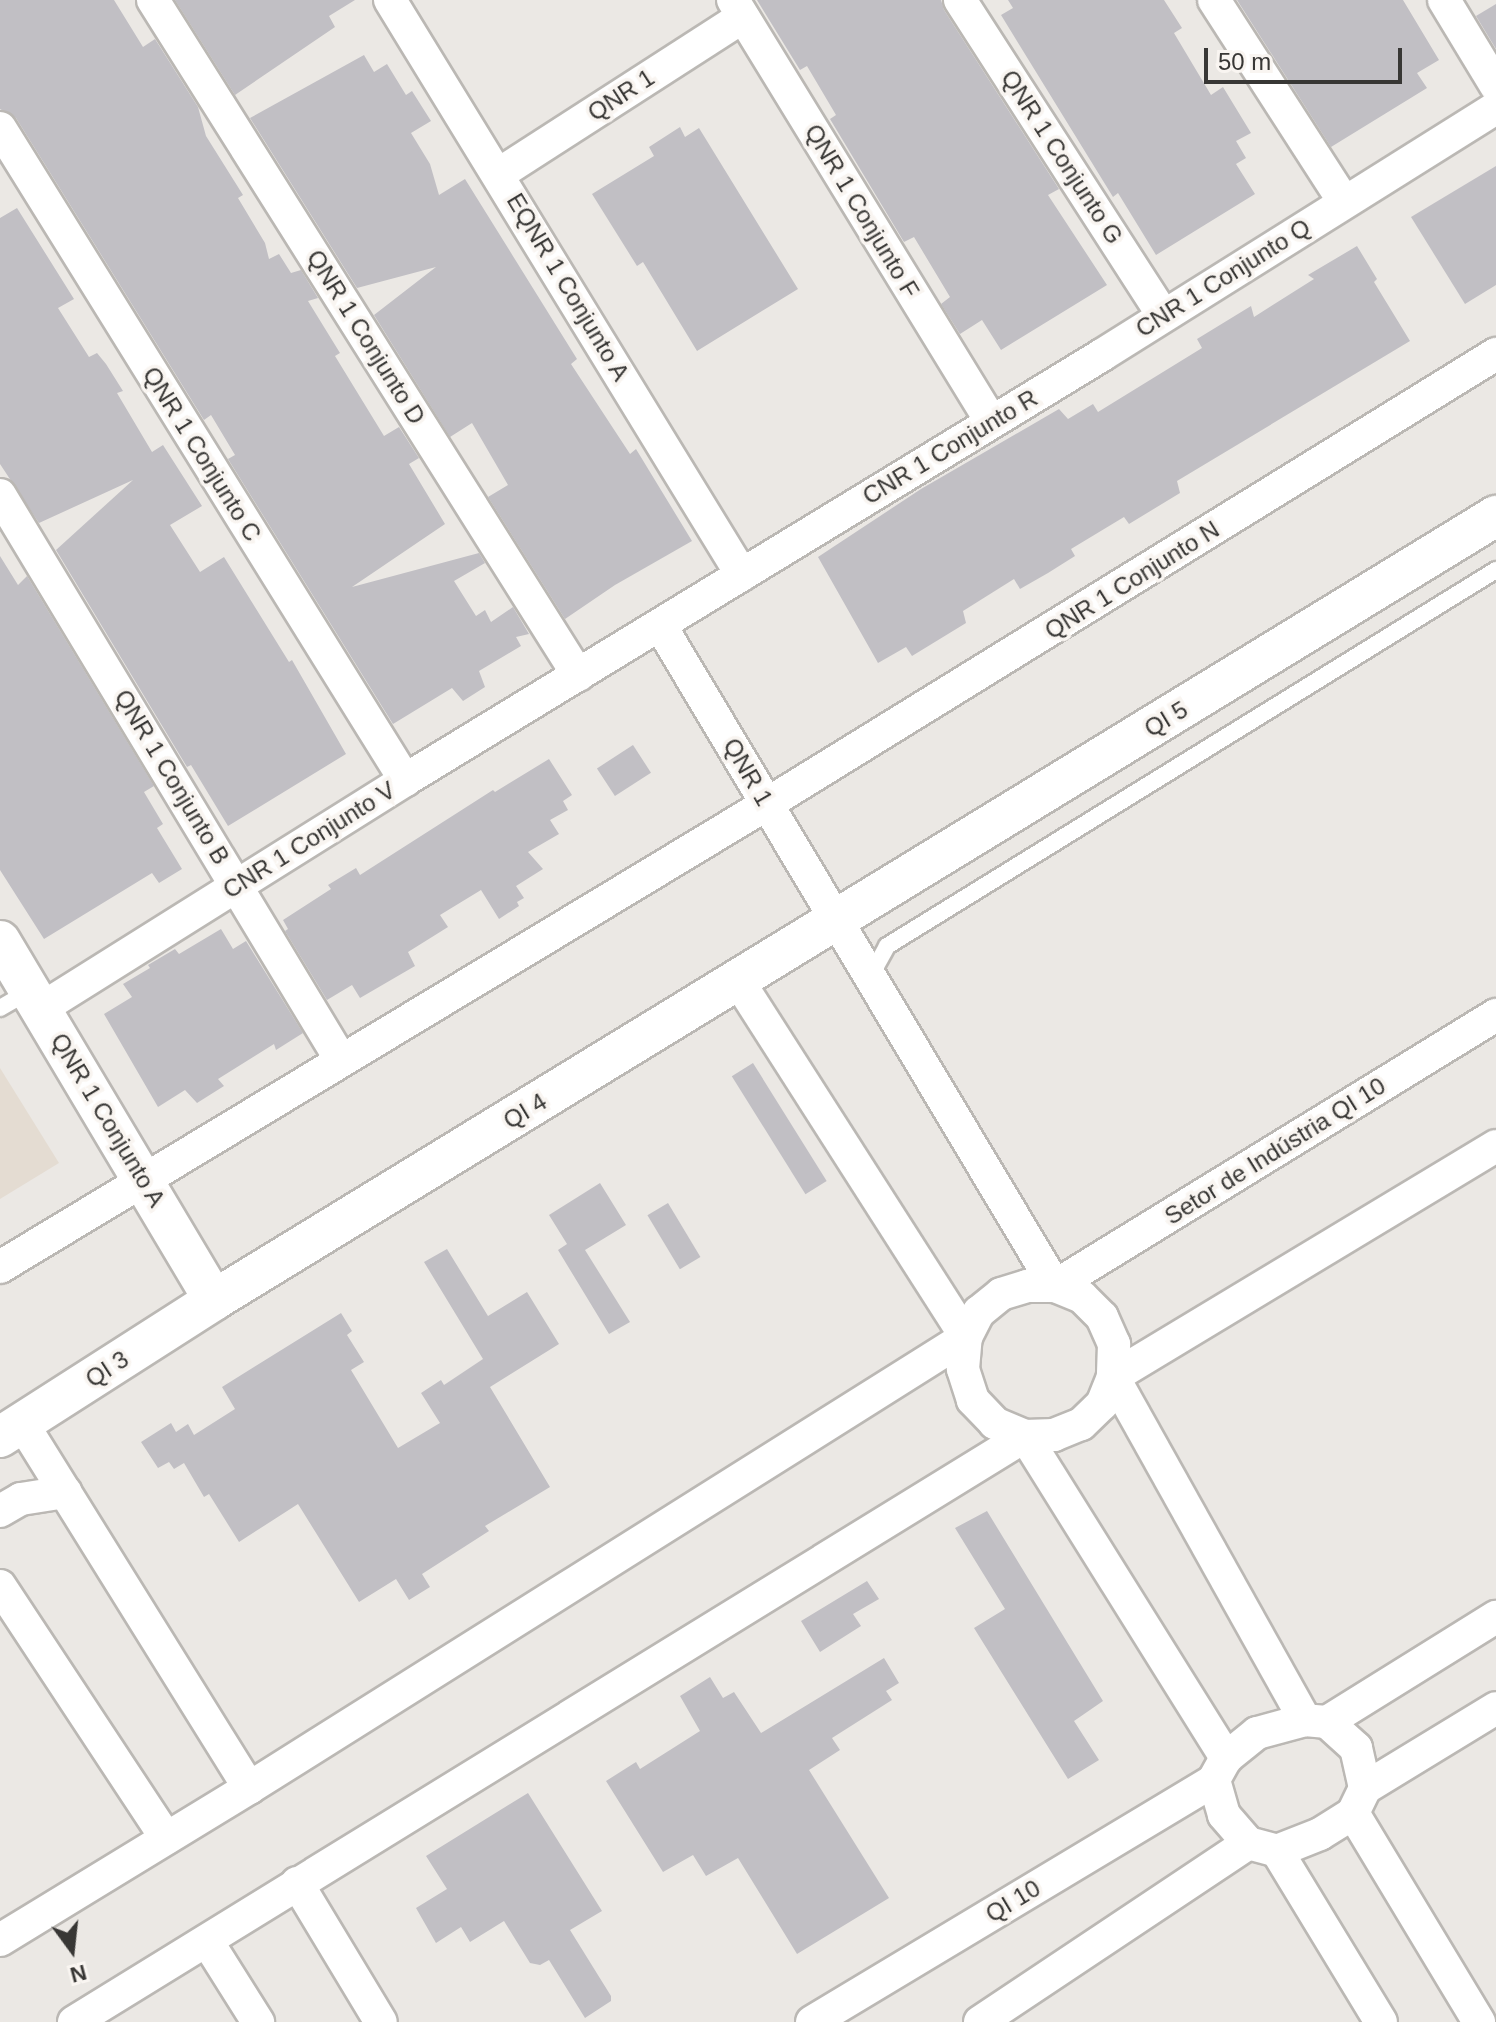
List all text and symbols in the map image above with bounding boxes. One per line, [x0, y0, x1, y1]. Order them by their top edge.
scale bar [1208, 32, 1406, 82]
text: 50 m [1218, 48, 1271, 75]
street label: QNR 1 [582, 63, 660, 127]
street label: QNR 1 Conjunto G [995, 65, 1129, 249]
street label: QNR 1 Conjunto F [799, 119, 925, 303]
street label: EQNR 1 Conjunto A [500, 188, 636, 386]
street label: CNR 1 Conjunto Q [1131, 213, 1315, 343]
street label: QNR 1 Conjunto D [301, 245, 431, 429]
street label: QNR 1 Conjunto C [137, 362, 267, 546]
street label: CNR 1 Conjunto R [857, 383, 1043, 511]
street label: QNR 1 Conjunto N [1040, 515, 1224, 645]
street label: QNR 1 Conjunto B [108, 684, 236, 870]
street label: QI 5 [1139, 695, 1193, 743]
street label: QNR 1 [717, 733, 779, 811]
street label: CNR 1 Conjunto V [218, 775, 400, 905]
street label: QNR 1 Conjunto A [44, 1027, 172, 1213]
street label: Setor de Indústria QI 10 [1159, 1071, 1391, 1231]
street label: QI 4 [498, 1087, 552, 1135]
street label: QI 3 [80, 1345, 134, 1393]
street label: QI 10 [980, 1874, 1046, 1928]
north arrow [32, 1910, 112, 1990]
text: N [67, 1960, 89, 1988]

